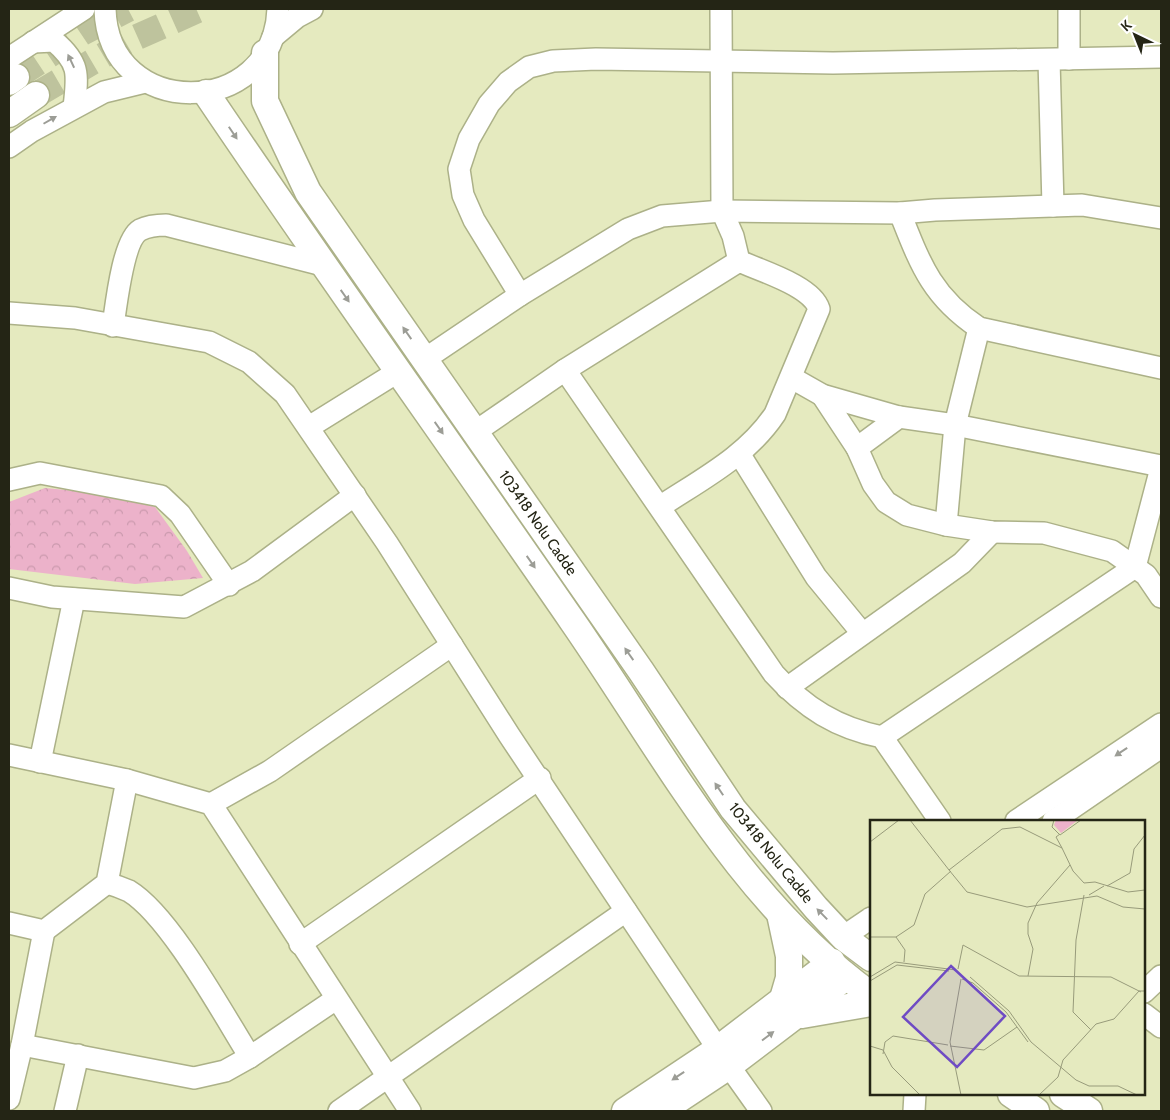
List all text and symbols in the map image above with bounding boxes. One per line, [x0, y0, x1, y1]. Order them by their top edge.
north arrow [1110, 10, 1160, 60]
text: K [1117, 16, 1136, 35]
one-way arrow [67, 53, 76, 68]
one-way arrow [43, 116, 56, 125]
one-way arrow [228, 126, 238, 140]
one-way arrow [340, 289, 350, 303]
one-way arrow [402, 326, 412, 340]
one-way arrow [434, 422, 444, 435]
street label: 103418 Nolu Cadde [495, 467, 581, 579]
one-way arrow [527, 555, 536, 569]
one-way arrow [624, 647, 634, 660]
one-way arrow [1114, 747, 1128, 756]
one-way arrow [714, 782, 724, 795]
street label: 103418 Nolu Cadde [725, 799, 817, 907]
inset map [870, 820, 1145, 1095]
one-way arrow [816, 909, 828, 921]
one-way arrow [761, 1031, 774, 1042]
one-way arrow [671, 1071, 684, 1081]

